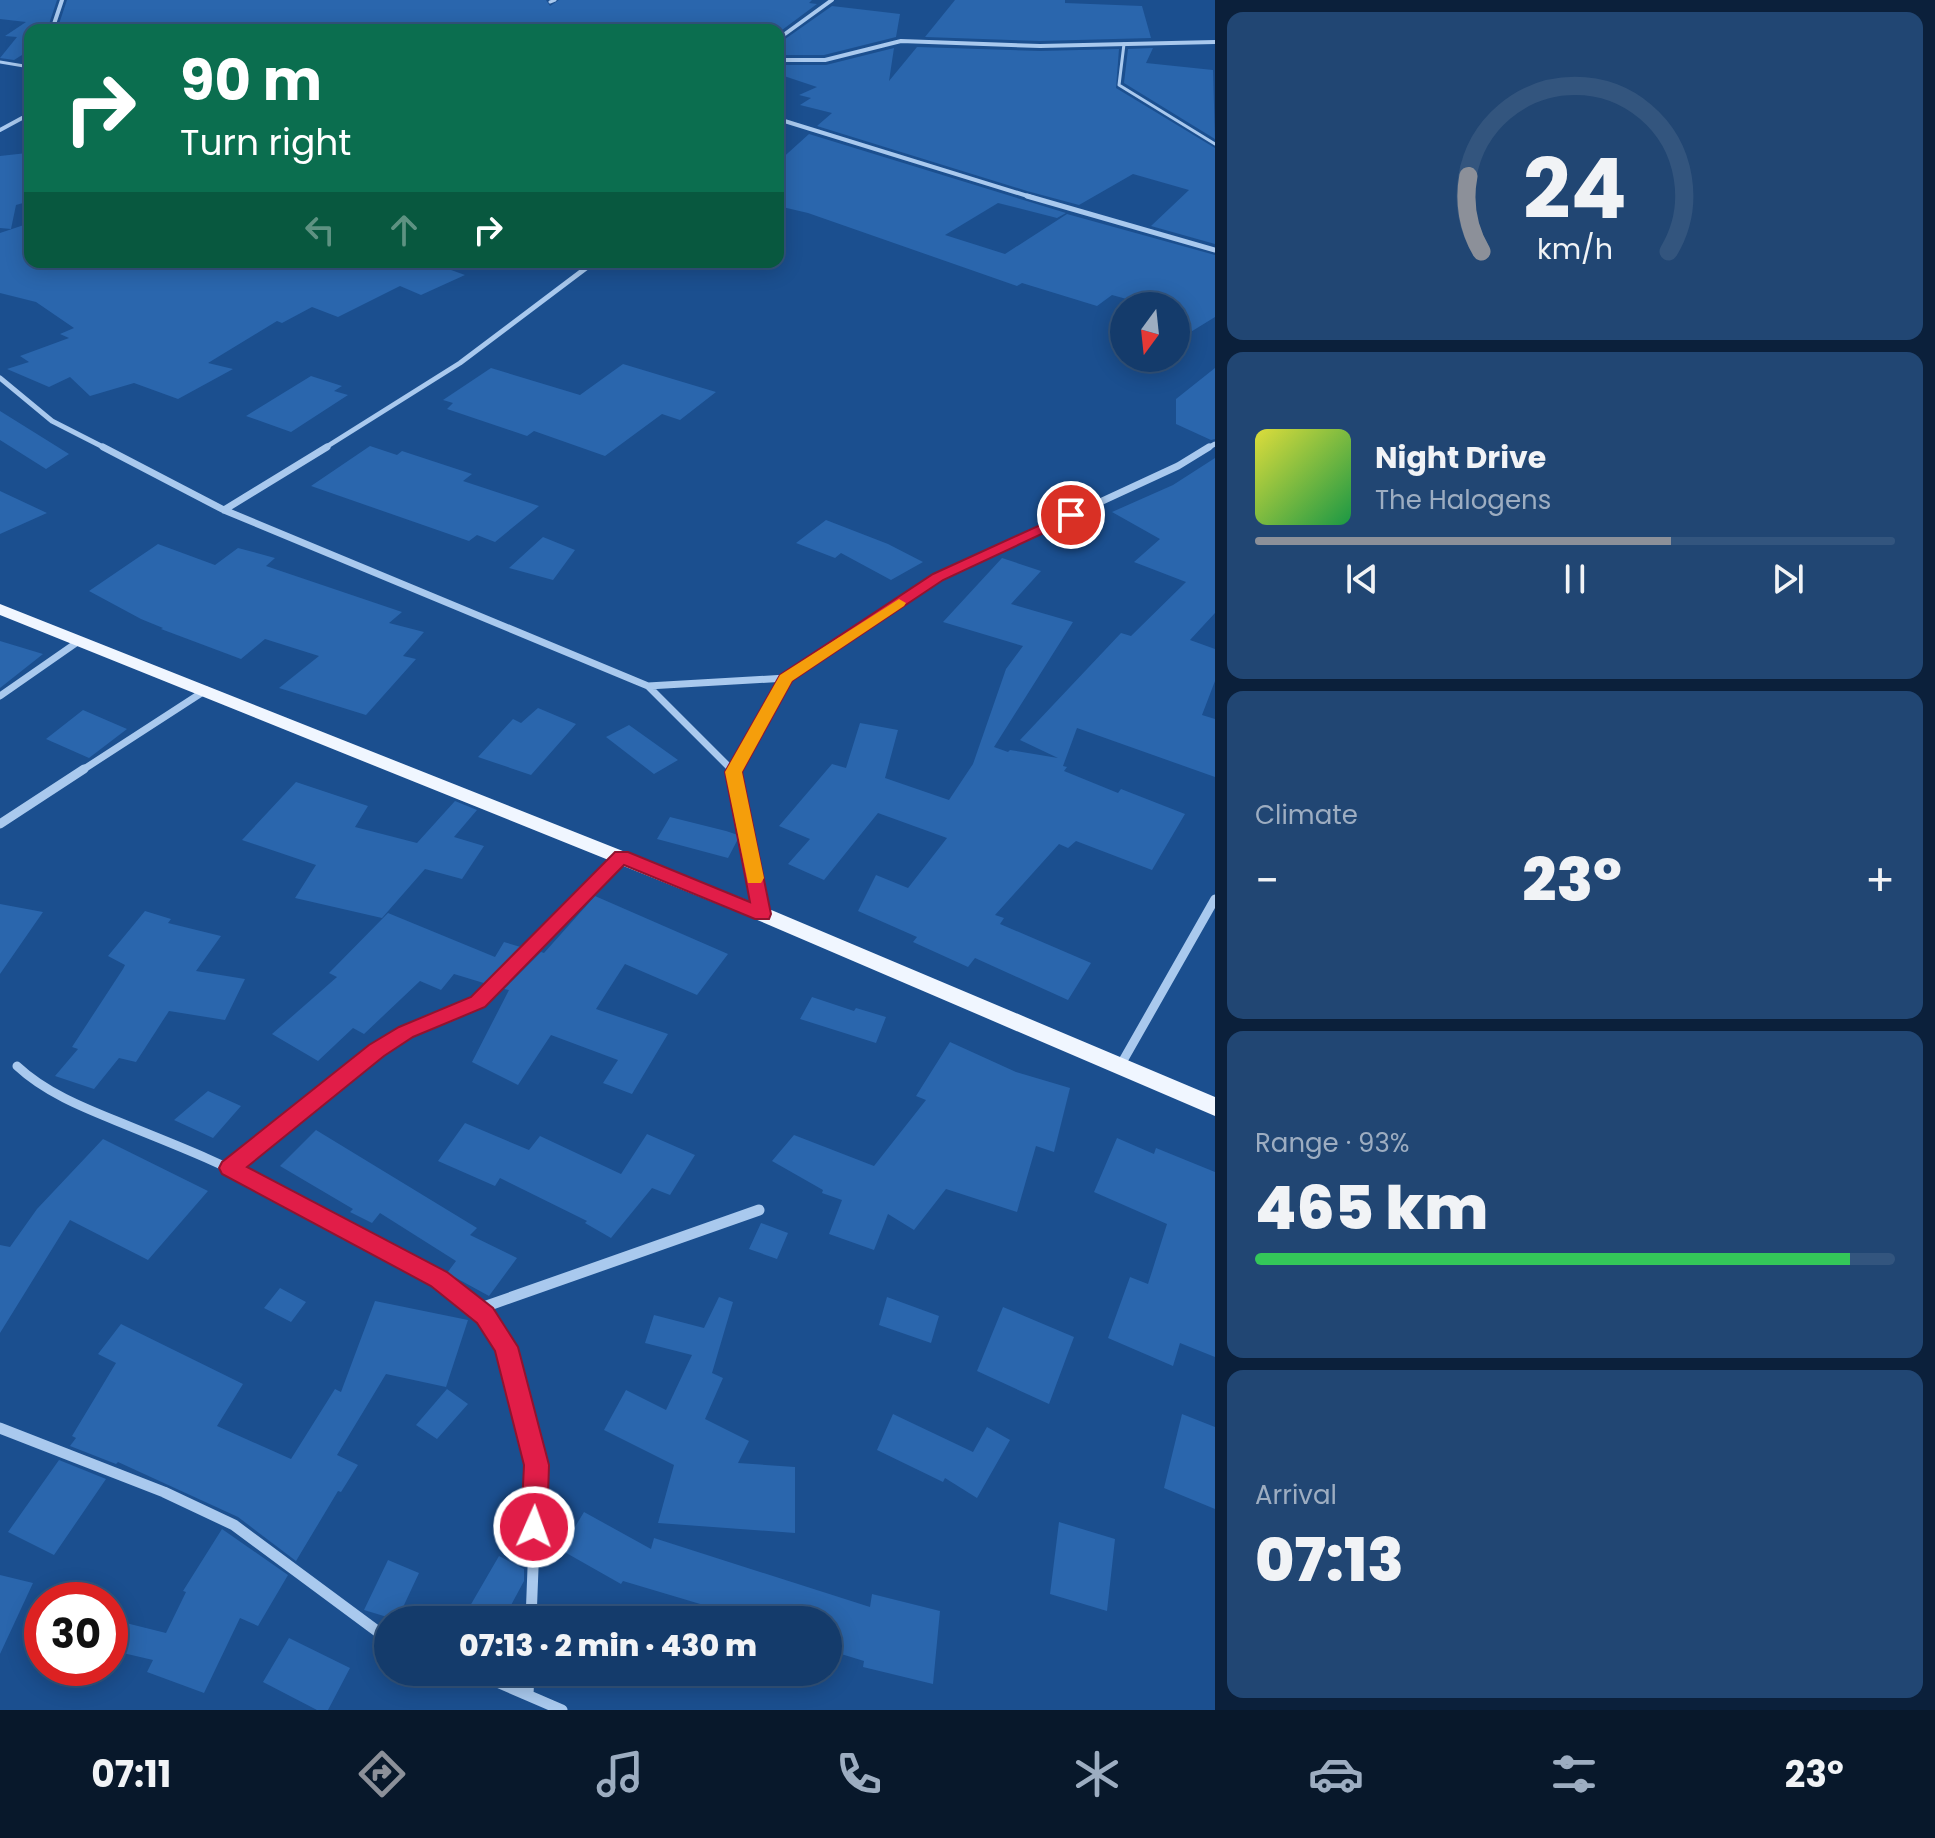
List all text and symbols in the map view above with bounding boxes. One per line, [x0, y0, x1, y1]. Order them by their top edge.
text: 90 m [180, 41, 322, 120]
icon: right [48, 56, 152, 160]
text: Turn right [180, 117, 351, 168]
text: 24 [1523, 130, 1627, 246]
icon: left [298, 208, 342, 252]
icon: ahead [382, 208, 426, 252]
icon: right [466, 208, 510, 252]
text: km/h [1537, 229, 1613, 269]
north arrow [1110, 292, 1190, 372]
map controls [1110, 292, 1190, 372]
text: Night Drive [1375, 436, 1546, 479]
pin [1037, 481, 1105, 549]
text: The Halogens [1375, 482, 1551, 518]
icon: arrive [1049, 493, 1093, 537]
icon: previous [1340, 557, 1384, 601]
icon: pause [1553, 557, 1597, 601]
icon: next [1766, 557, 1810, 601]
text: Climate [1255, 797, 1358, 833]
text: 23° [1522, 838, 1622, 922]
text: − [1255, 850, 1279, 911]
text: + [1865, 850, 1895, 911]
text: Range · 93% [1255, 1125, 1410, 1161]
text: 465 km [1255, 1166, 1488, 1250]
text: Arrival [1255, 1477, 1337, 1513]
position arrow [492, 1485, 576, 1569]
text: 07:13 [1255, 1518, 1404, 1602]
speed limit sign: 30 [24, 1582, 128, 1686]
text: 07:13 · 2 min · 430 m [459, 1624, 757, 1667]
icon: directions [354, 1746, 410, 1802]
icon: music [592, 1746, 648, 1802]
icon: phone [831, 1746, 887, 1802]
icon: climate [1069, 1746, 1125, 1802]
icon: car [1308, 1746, 1364, 1802]
icon: filters [1546, 1746, 1602, 1802]
text: 07:11 [91, 1749, 171, 1800]
text: 23° [1785, 1749, 1844, 1800]

